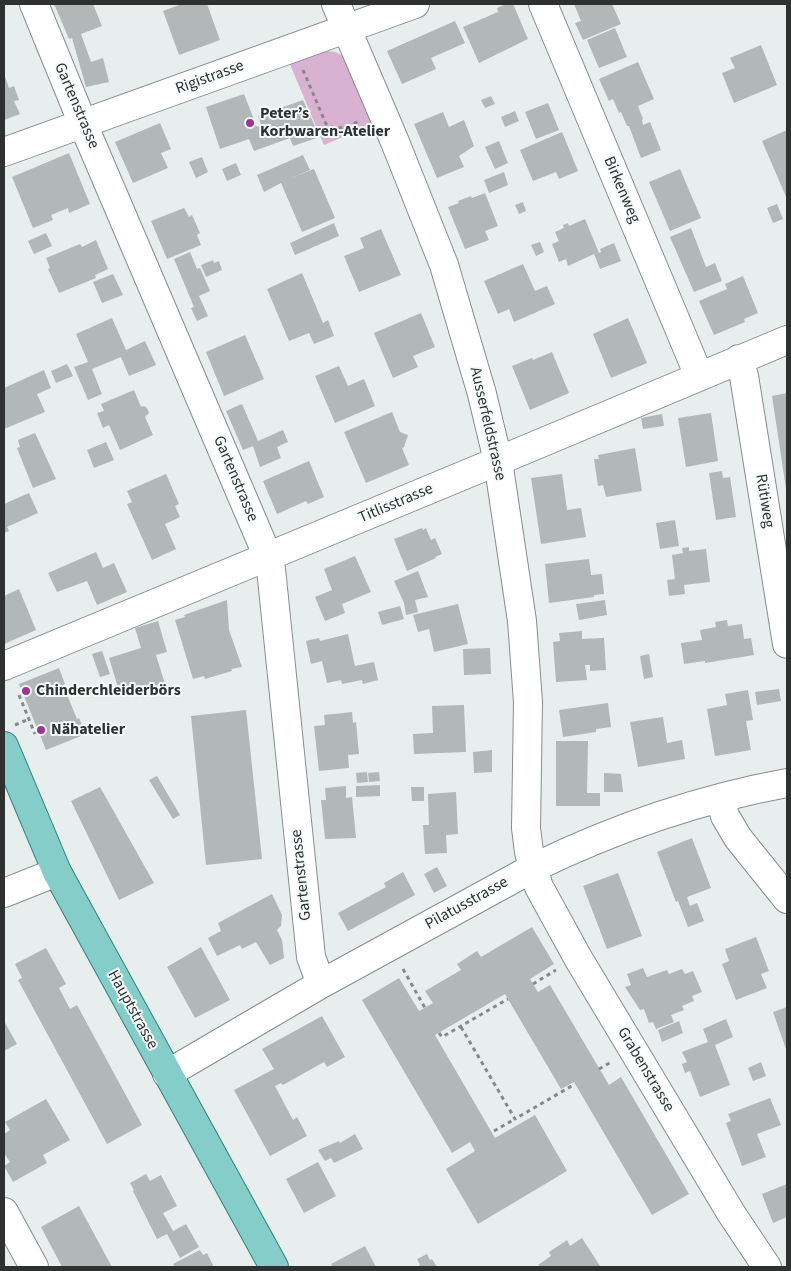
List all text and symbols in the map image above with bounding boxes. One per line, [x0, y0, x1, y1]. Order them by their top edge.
street label: Rigistrasse [173, 57, 247, 99]
street label: Gartenstrasse [49, 60, 103, 152]
place label: Peter’s Korbwaren-Atelier [260, 104, 390, 142]
marker: Peter’s Korbwaren-Atelier [244, 117, 256, 129]
street label: Birkenweg [598, 154, 644, 226]
street label: Ausserfeldstrasse [465, 365, 509, 483]
street label: Gartenstrasse [208, 433, 262, 525]
street label: Rütiweg [750, 473, 778, 529]
street label: Titlisstrasse [356, 480, 436, 528]
place label: Chinderchleiderbörs [36, 681, 181, 701]
marker: Chinderchleiderbörs [20, 685, 32, 697]
place label: Nähatelier [51, 720, 125, 740]
marker: Nähatelier [35, 724, 47, 736]
street label: Gartenstrasse [288, 828, 316, 922]
street label: Pilatusstrasse [422, 873, 512, 935]
street label: Hauptstrasse [102, 967, 162, 1053]
street label: Grabenstrasse [612, 1024, 678, 1116]

